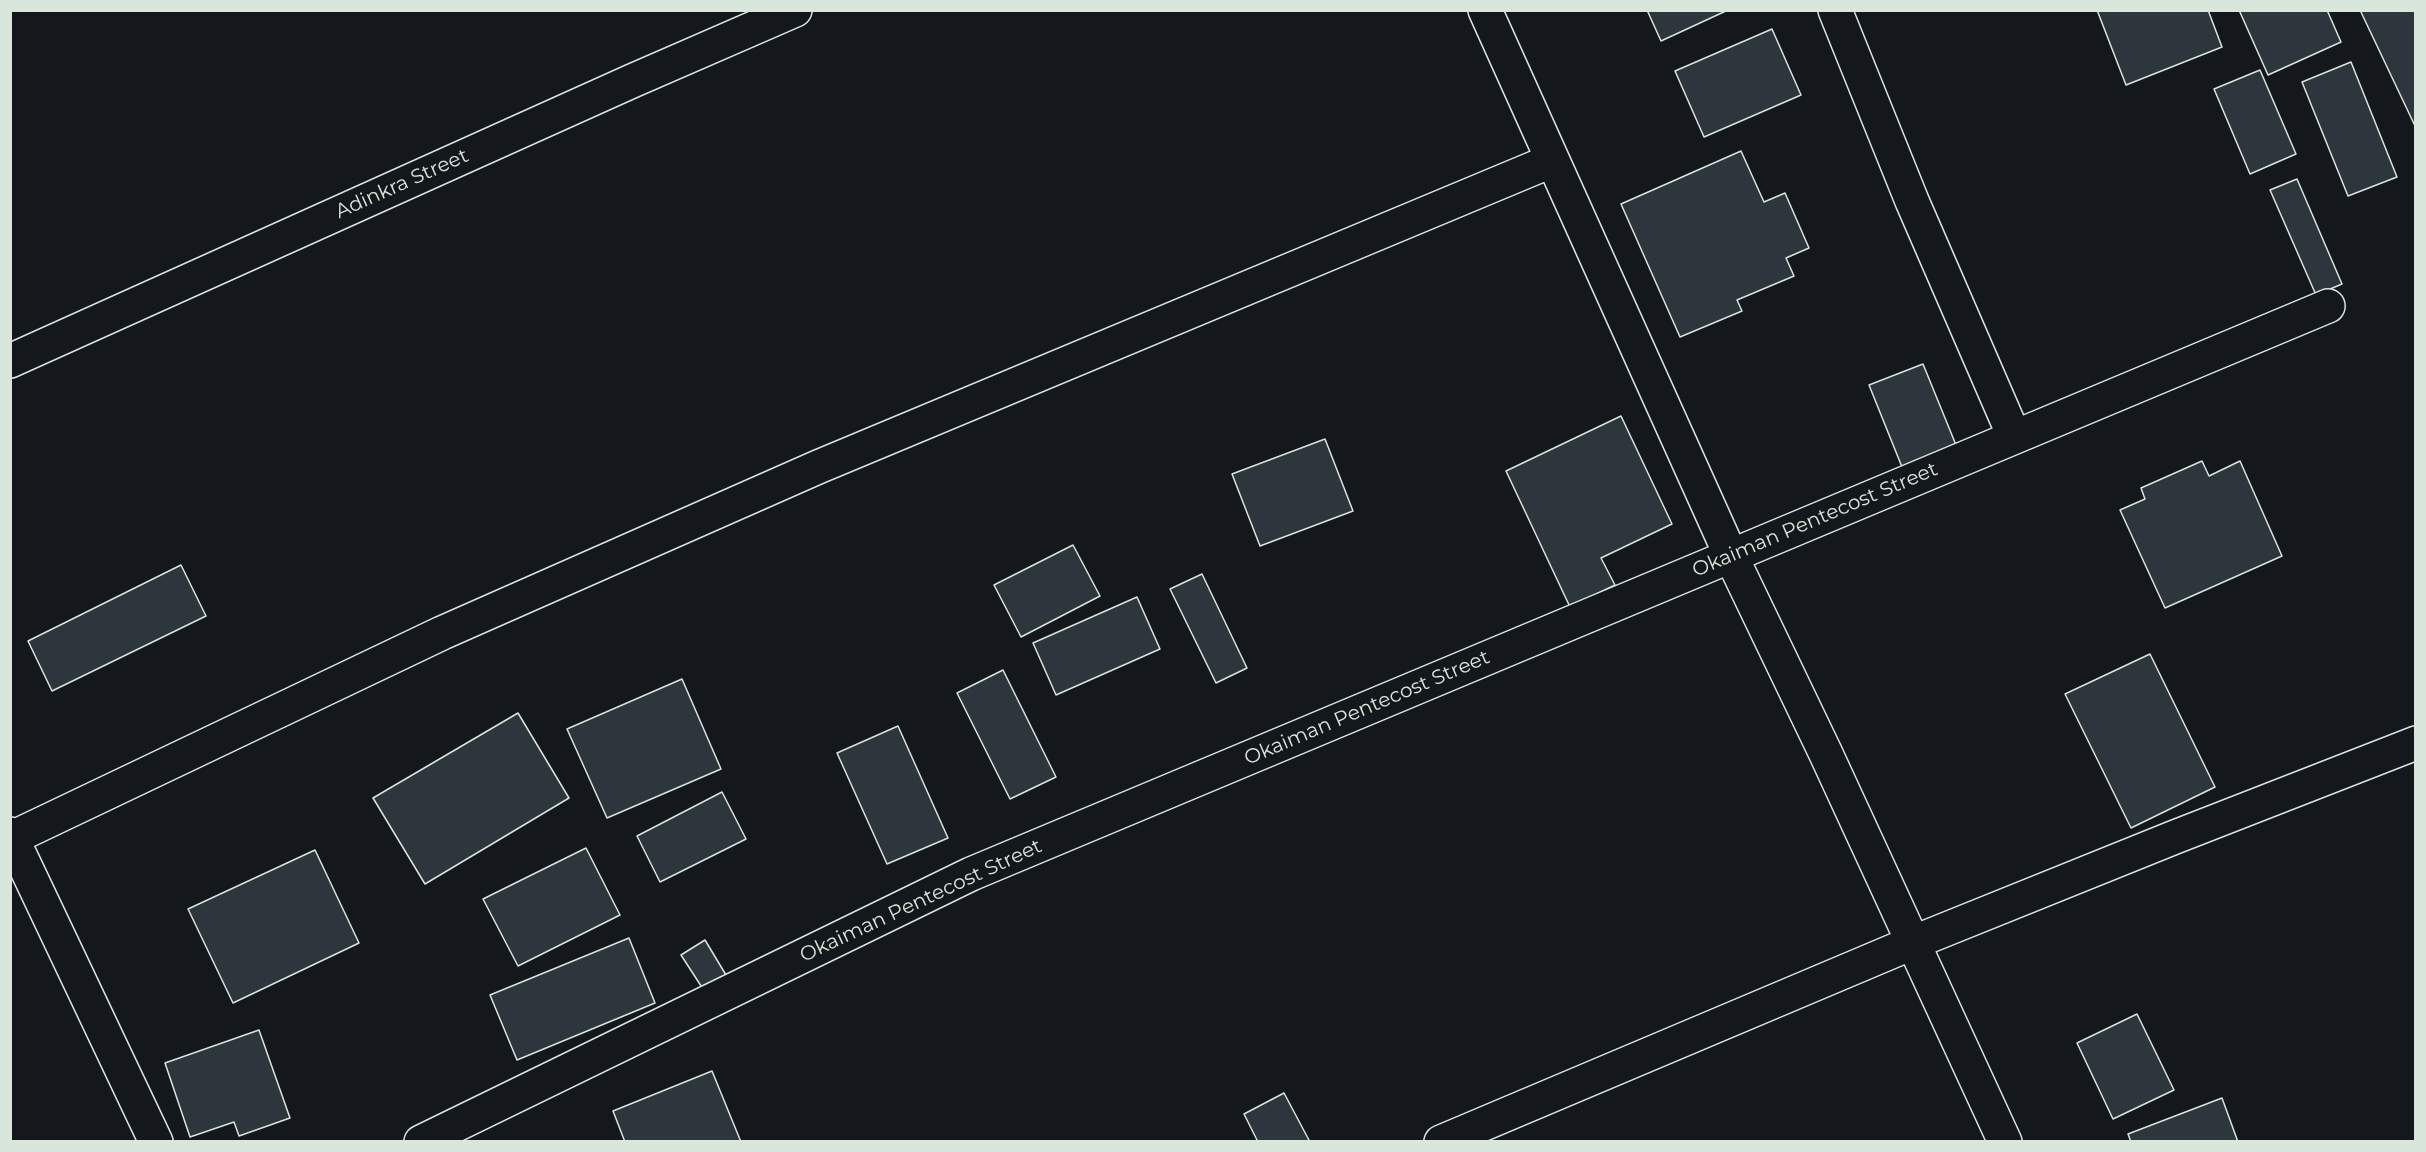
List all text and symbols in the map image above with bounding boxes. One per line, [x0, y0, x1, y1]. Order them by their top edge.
street label: Adinkra Street [332, 144, 472, 224]
street label: Okaiman Pentecost Street [1689, 457, 1941, 583]
street label: Okaiman Pentecost Street [1241, 645, 1493, 771]
street label: Okaiman Pentecost Street [796, 834, 1046, 968]

